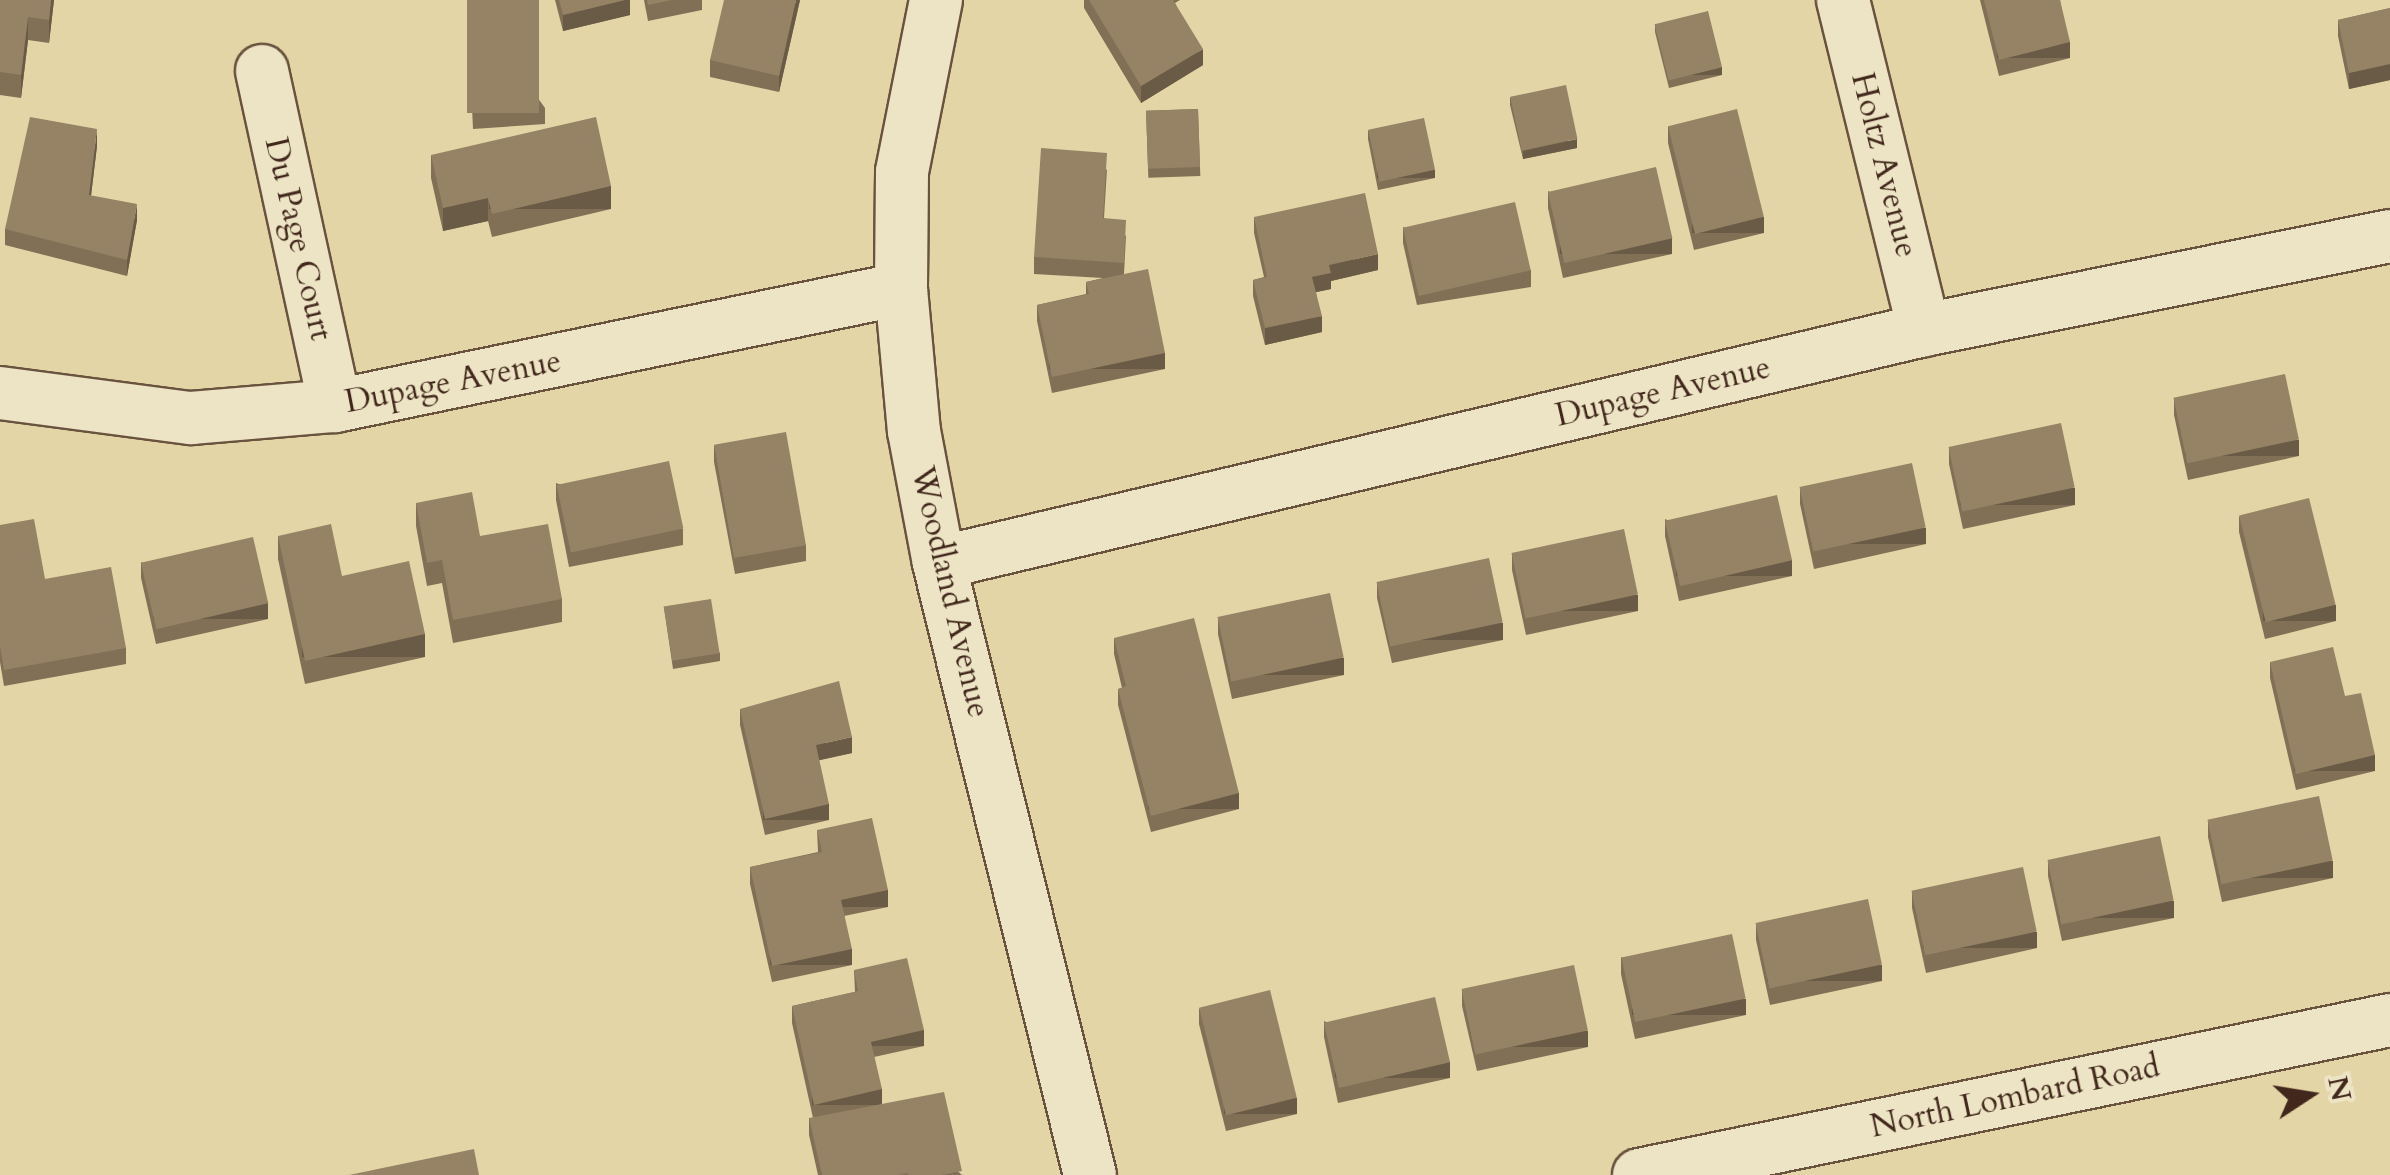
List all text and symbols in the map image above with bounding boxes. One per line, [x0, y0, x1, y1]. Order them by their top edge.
street label: Holtz Avenue [1843, 69, 1925, 261]
street label: Du Page Court [256, 134, 340, 344]
street label: Dupage Avenue [342, 342, 564, 422]
street label: Dupage Avenue [1552, 349, 1774, 435]
street label: Woodland Avenue [902, 463, 998, 721]
north arrow [2260, 1045, 2360, 1145]
street label: North Lombard Road [1867, 1048, 2163, 1146]
text: N [2318, 1073, 2360, 1105]

